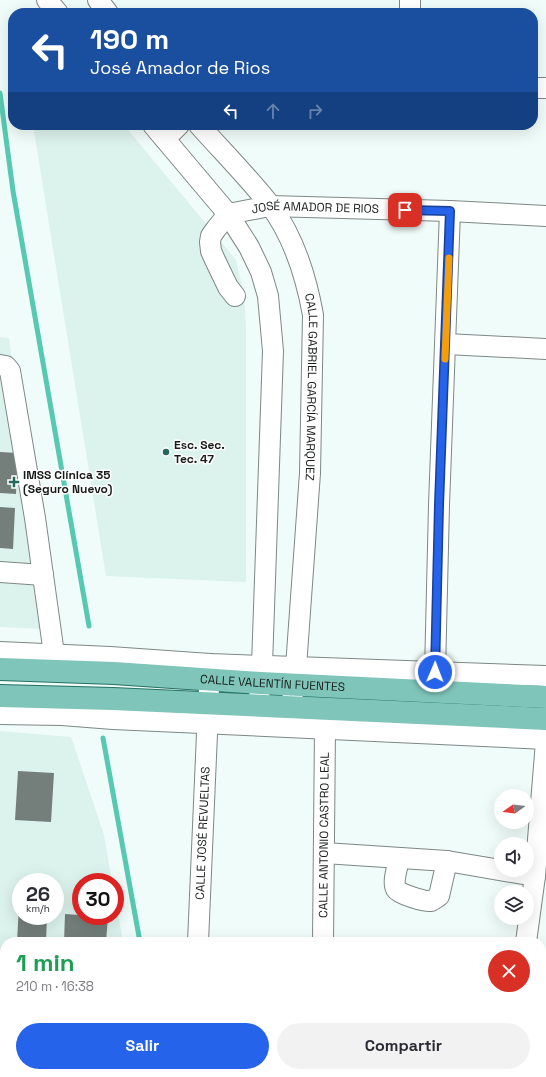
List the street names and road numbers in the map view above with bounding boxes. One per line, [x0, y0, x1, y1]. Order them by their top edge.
street label: JOSÉ AMADOR DE RIOS [250, 197, 379, 217]
street label: CALLE GABRIEL GARCÍA MARQUEZ [301, 292, 321, 481]
street label: CALLE VALENTÍN FUENTES [200, 671, 345, 695]
street label: CALLE ANTONIO CASTRO LEAL [315, 752, 333, 918]
street label: CALLE JOSÉ REVUELTAS [192, 766, 214, 900]

